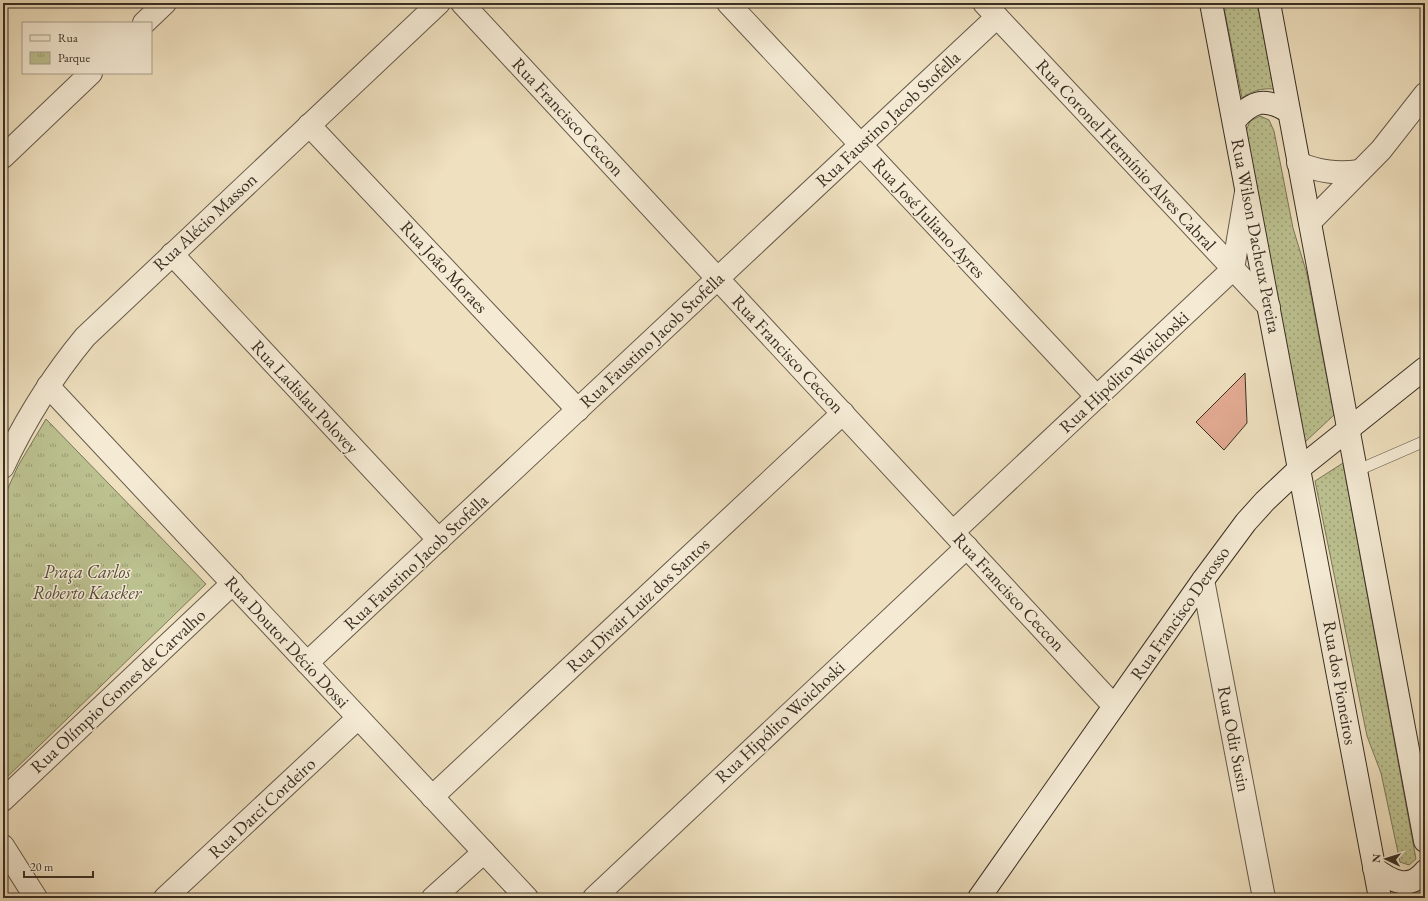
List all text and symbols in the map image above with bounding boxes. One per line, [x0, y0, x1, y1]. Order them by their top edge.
legend [22, 22, 152, 74]
text: Rua [58, 30, 78, 46]
street label: Rua Faustino Jacob Stofella [811, 45, 965, 192]
text: Parque [58, 50, 90, 66]
street label: Rua Francisco Ceccon [507, 52, 630, 181]
street label: Rua Coronel Hermínio Alves Cabral [1031, 54, 1221, 255]
street label: Rua Wilson Dacheux Pereira [1226, 137, 1287, 336]
street label: Rua José Juliano Ayres [868, 153, 991, 283]
street label: Rua Alécio Masson [148, 167, 262, 276]
street label: Rua João Moraes [396, 216, 493, 318]
street label: Rua Faustino Jacob Stofella [575, 266, 729, 413]
street label: Rua Francisco Ceccon [727, 289, 850, 418]
street label: Rua Hipólito Woichoski [1054, 305, 1194, 438]
street label: Rua Ladislau Polovey [247, 335, 364, 459]
street label: Rua Faustino Jacob Stofella [339, 488, 493, 635]
street label: Rua Francisco Ceccon [948, 527, 1071, 656]
street label: Rua Divair Luiz dos Santos [561, 532, 714, 677]
street label: Rua Francisco Derosso [1125, 541, 1234, 684]
park label: Praça Carlos Roberto Kaseker [33, 560, 143, 604]
street label: Rua Doutor Décio Dossi [220, 571, 355, 713]
street label: Rua Olímpio Gomes de Carvalho [25, 603, 210, 778]
street label: Rua dos Pioneiros [1318, 619, 1363, 747]
street label: Rua Hipólito Woichoski [710, 655, 850, 788]
street label: Rua Odir Susin [1213, 684, 1256, 794]
street label: Rua Darci Cordeiro [203, 752, 320, 863]
north arrow [1366, 839, 1406, 879]
scale bar [24, 853, 93, 879]
text: N [1369, 853, 1383, 863]
text: 20 m [30, 859, 54, 875]

